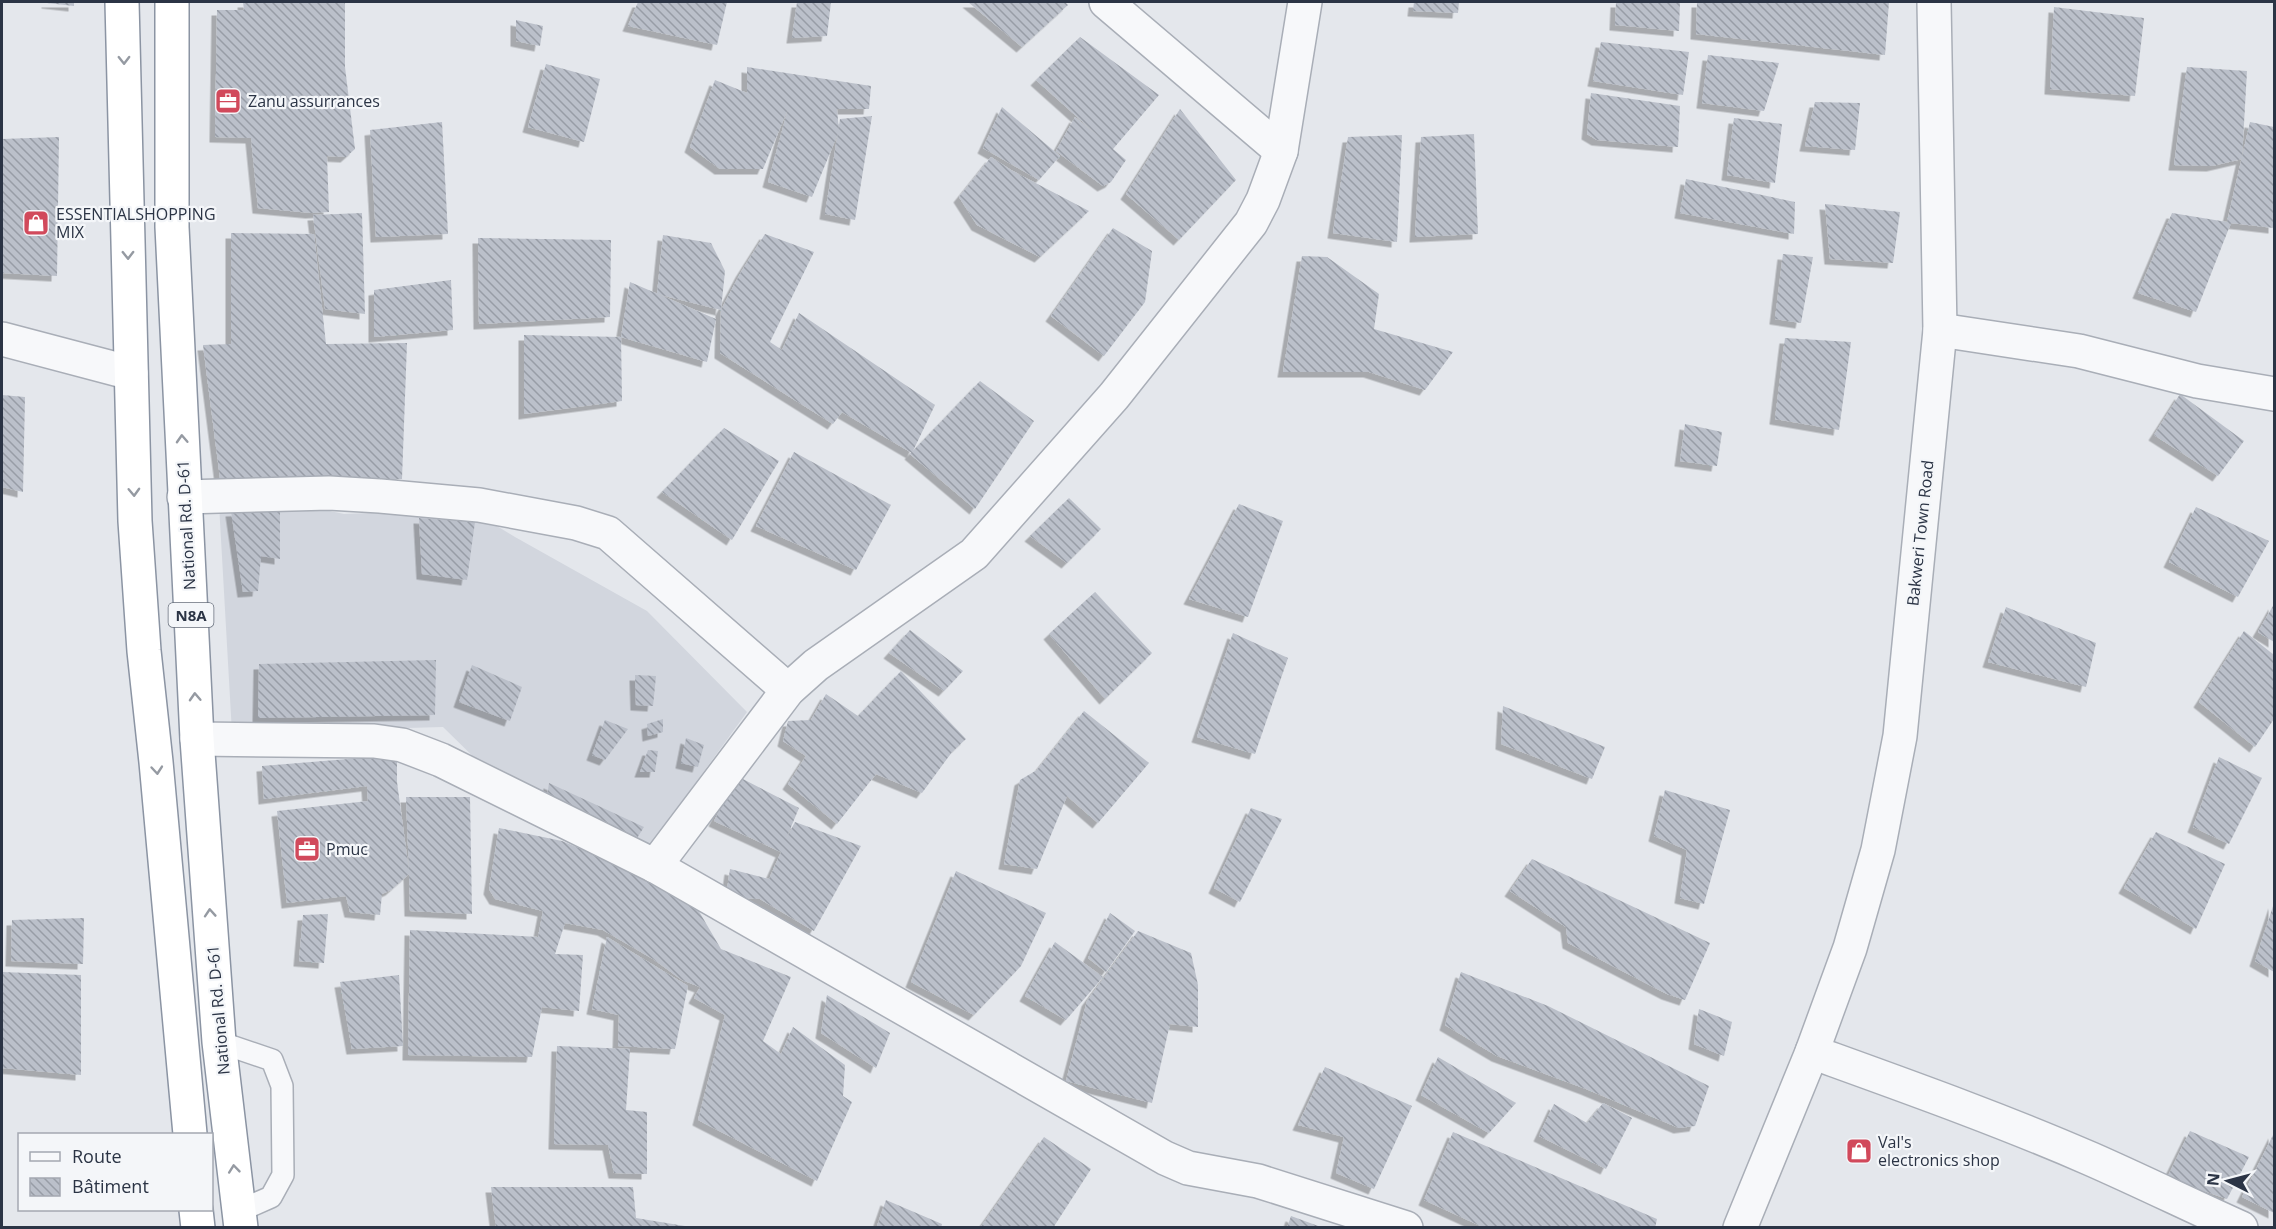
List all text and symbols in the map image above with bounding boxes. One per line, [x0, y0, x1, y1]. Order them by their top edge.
one-way arrow [117, 55, 130, 64]
office icon: Zanu assurrances [213, 86, 243, 116]
place label: Zanu assurrances [248, 90, 380, 112]
place label: ESSENTIALSHOPPING MIX [56, 203, 216, 243]
shop icon: ESSENTIALSHOPPING MIX [21, 208, 51, 238]
one-way arrow [122, 250, 135, 259]
one-way arrow [175, 435, 188, 444]
street label: National Rd. D-61 [172, 459, 200, 591]
street label: Bakweri Town Road [1901, 459, 1939, 607]
one-way arrow [128, 487, 141, 496]
road number: N8A [168, 603, 213, 627]
one-way arrow [189, 693, 202, 702]
one-way arrow [150, 765, 163, 774]
office icon: Pmuc [292, 834, 322, 864]
place label: Pmuc [326, 838, 368, 860]
one-way arrow [204, 908, 217, 917]
street label: National Rd. D-61 [201, 944, 235, 1076]
place label: Val's electronics shop [1878, 1131, 2000, 1171]
legend [18, 1133, 213, 1211]
shop icon: Val's electronics shop [1844, 1136, 1874, 1166]
text: Route [72, 1144, 122, 1168]
north arrow [2198, 1151, 2258, 1211]
one-way arrow [228, 1165, 241, 1174]
text: N [2201, 1172, 2225, 1187]
text: Bâtiment [72, 1174, 149, 1198]

